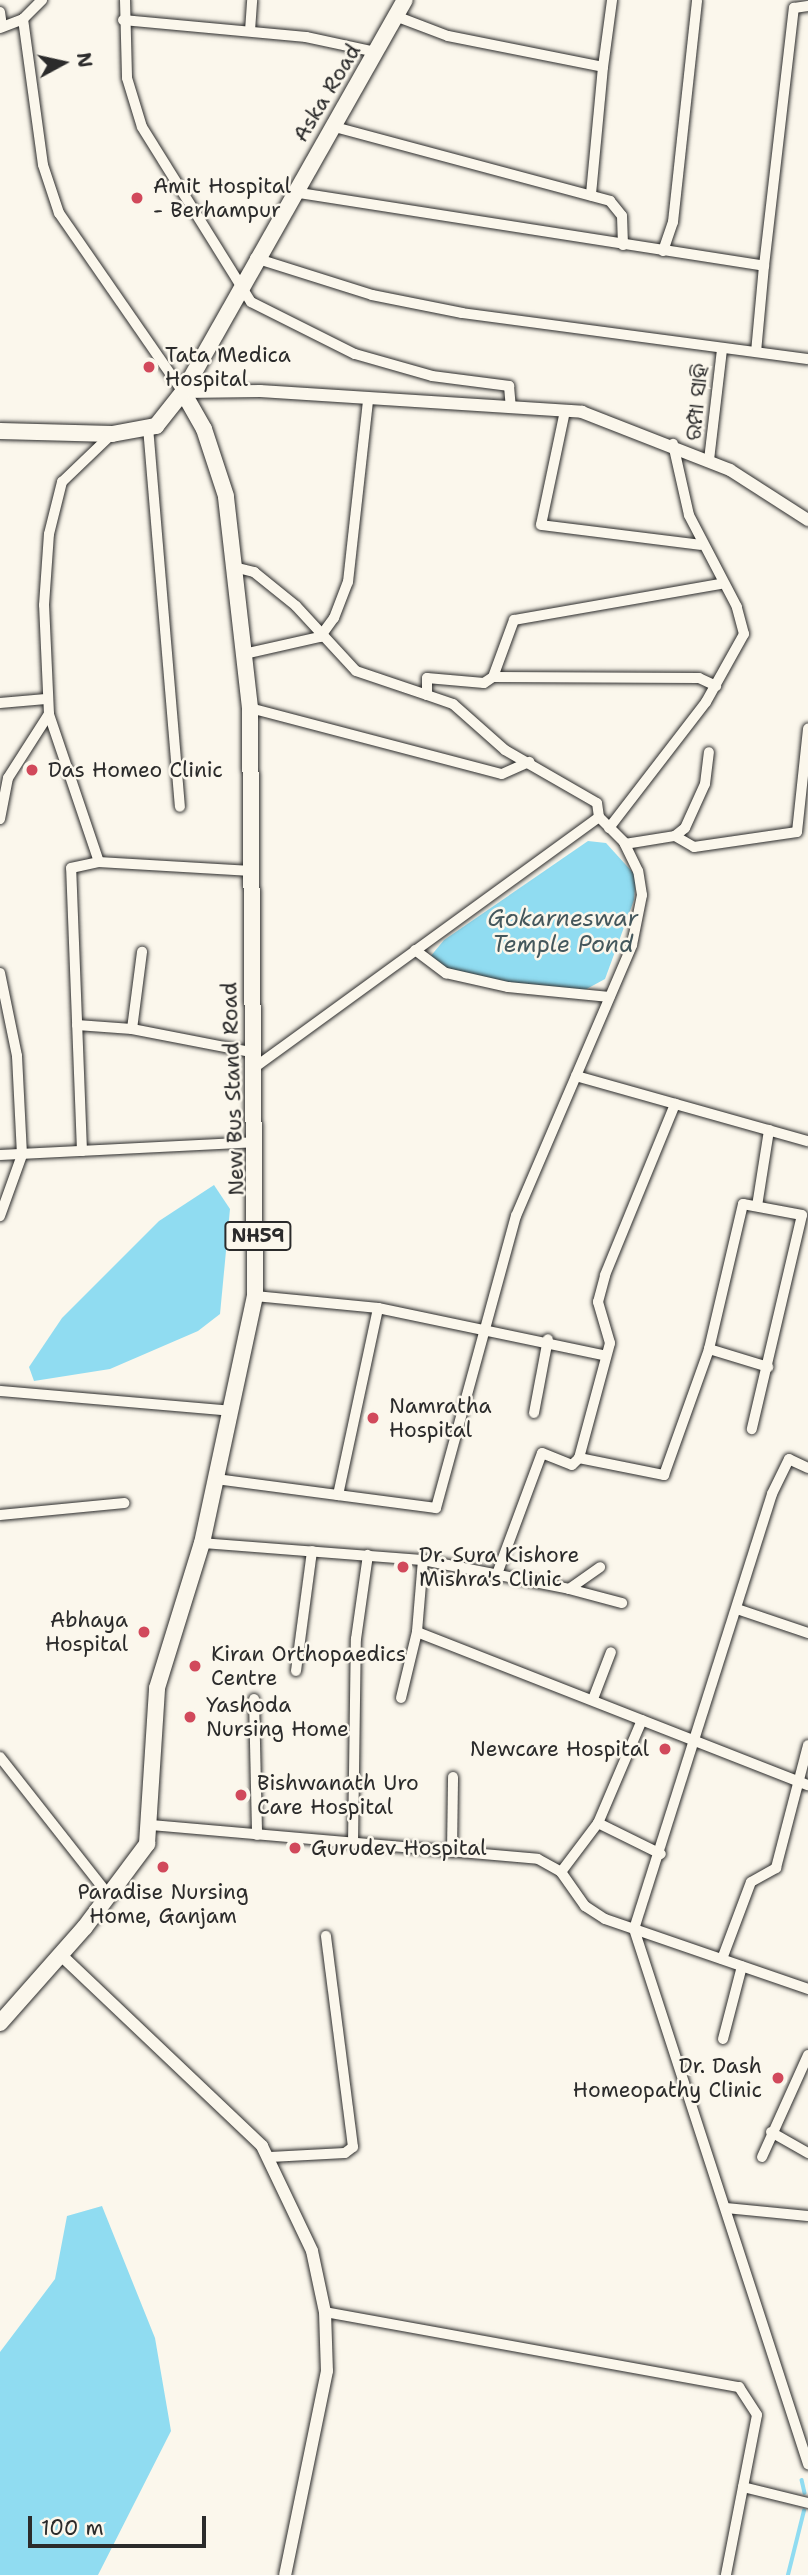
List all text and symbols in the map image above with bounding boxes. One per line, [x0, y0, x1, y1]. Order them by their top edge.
north arrow [28, 28, 98, 98]
street label: Aska Road [288, 40, 366, 146]
text: N [71, 51, 98, 69]
place label: Amit Hospital - Berhampur [153, 173, 291, 223]
marker: Amit Hospital - Berhampur [127, 188, 147, 208]
place label: Tata Medica Hospital [165, 342, 291, 392]
marker: Tata Medica Hospital [139, 357, 159, 377]
street label: ରମ୍ପା ସାହି [680, 362, 714, 442]
place label: Das Homeo Clinic [48, 757, 223, 783]
marker: Das Homeo Clinic [22, 760, 42, 780]
water label: Gokarneswar Temple Pond [487, 904, 639, 958]
street label: New Bus Stand Road [217, 982, 249, 1196]
road number: NH59 [223, 1220, 293, 1252]
place label: Namratha Hospital [389, 1393, 492, 1443]
marker: Namratha Hospital [363, 1408, 383, 1428]
place label: Dr. Sura Kishore Mishra's Clinic [419, 1542, 579, 1592]
marker: Dr. Sura Kishore Mishra's Clinic [393, 1557, 413, 1577]
place label: Abhaya Hospital [45, 1607, 128, 1657]
marker: Abhaya Hospital [134, 1622, 154, 1642]
place label: Kiran Orthopaedics Centre [211, 1641, 406, 1691]
marker: Kiran Orthopaedics Centre [185, 1656, 205, 1676]
place label: Yashoda Nursing Home [206, 1692, 349, 1742]
marker: Yashoda Nursing Home [180, 1707, 200, 1727]
place label: Newcare Hospital [470, 1736, 649, 1762]
marker: Newcare Hospital [655, 1739, 675, 1759]
place label: Bishwanath Uro Care Hospital [257, 1770, 419, 1820]
marker: Bishwanath Uro Care Hospital [231, 1785, 251, 1805]
place label: Gurudev Hospital [311, 1835, 487, 1861]
marker: Gurudev Hospital [285, 1838, 305, 1858]
marker: Paradise Nursing Home, Ganjam [153, 1857, 173, 1877]
place label: Paradise Nursing Home, Ganjam [77, 1879, 249, 1929]
place label: Dr. Dash Homeopathy Clinic [573, 2053, 762, 2103]
marker: Dr. Dash Homeopathy Clinic [768, 2068, 788, 2088]
scale bar [32, 2502, 210, 2546]
text: 100 m [41, 2514, 104, 2542]

